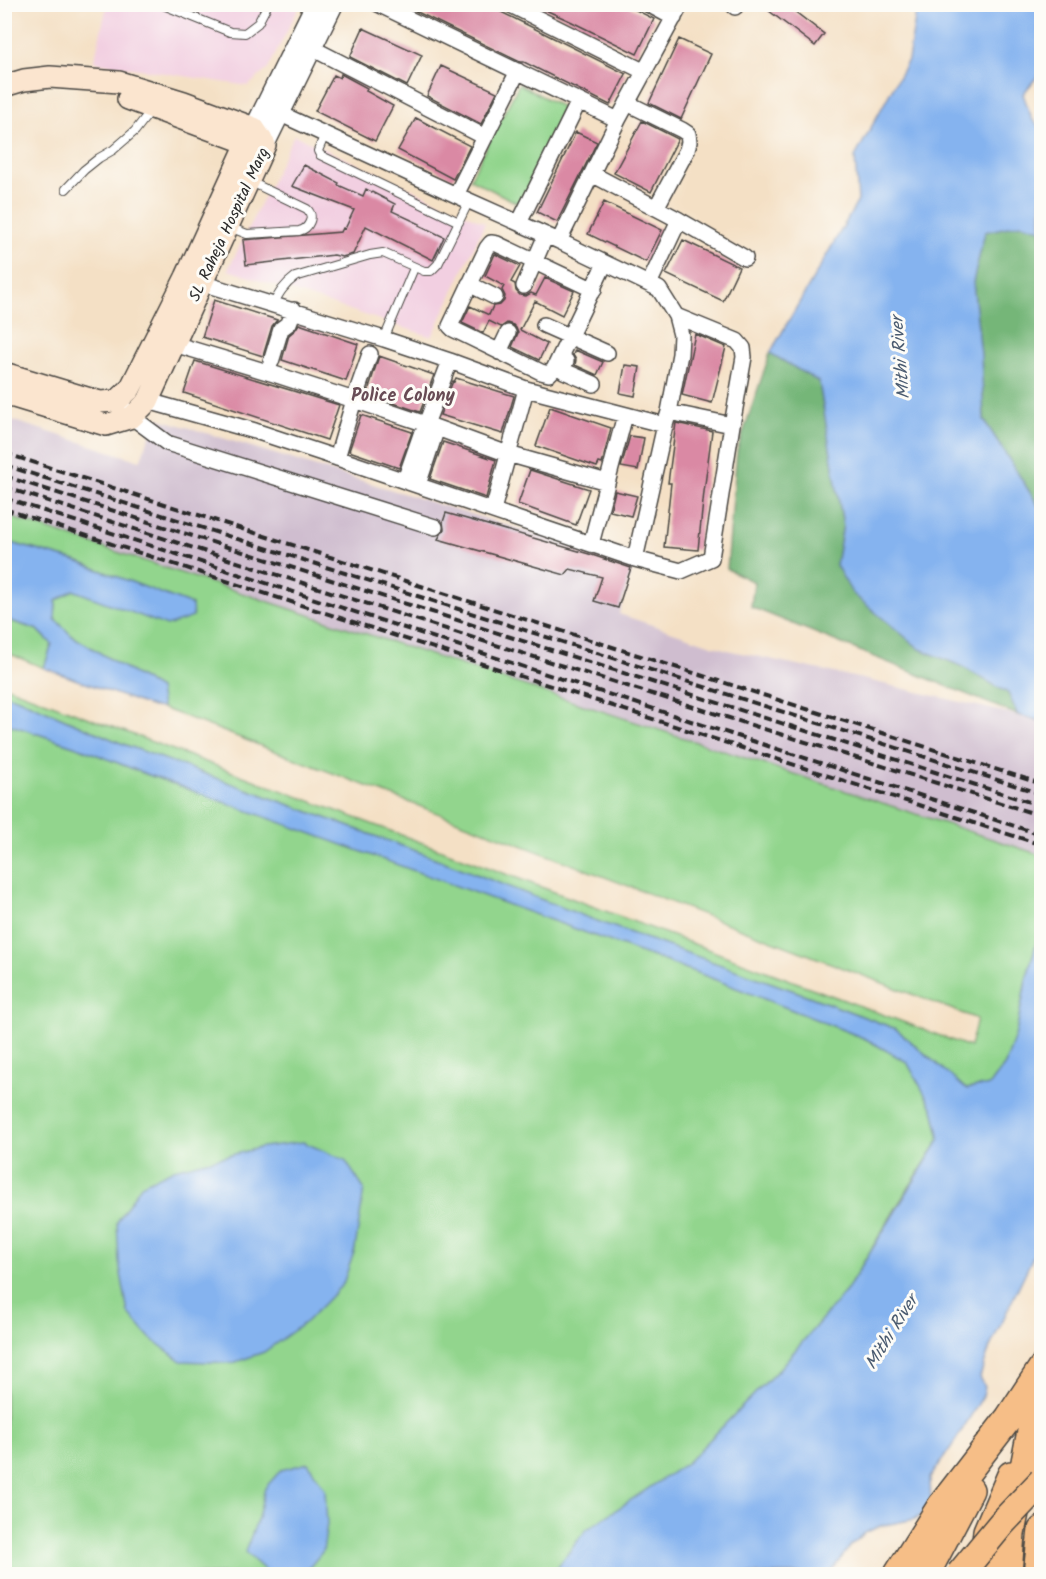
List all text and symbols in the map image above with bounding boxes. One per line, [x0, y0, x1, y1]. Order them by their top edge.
street label: SL Raheja Hospital Marg [183, 143, 276, 306]
water label: Mithi River [883, 311, 920, 401]
district label: Police Colony [351, 382, 455, 411]
water label: Mithi River [858, 1286, 929, 1376]

